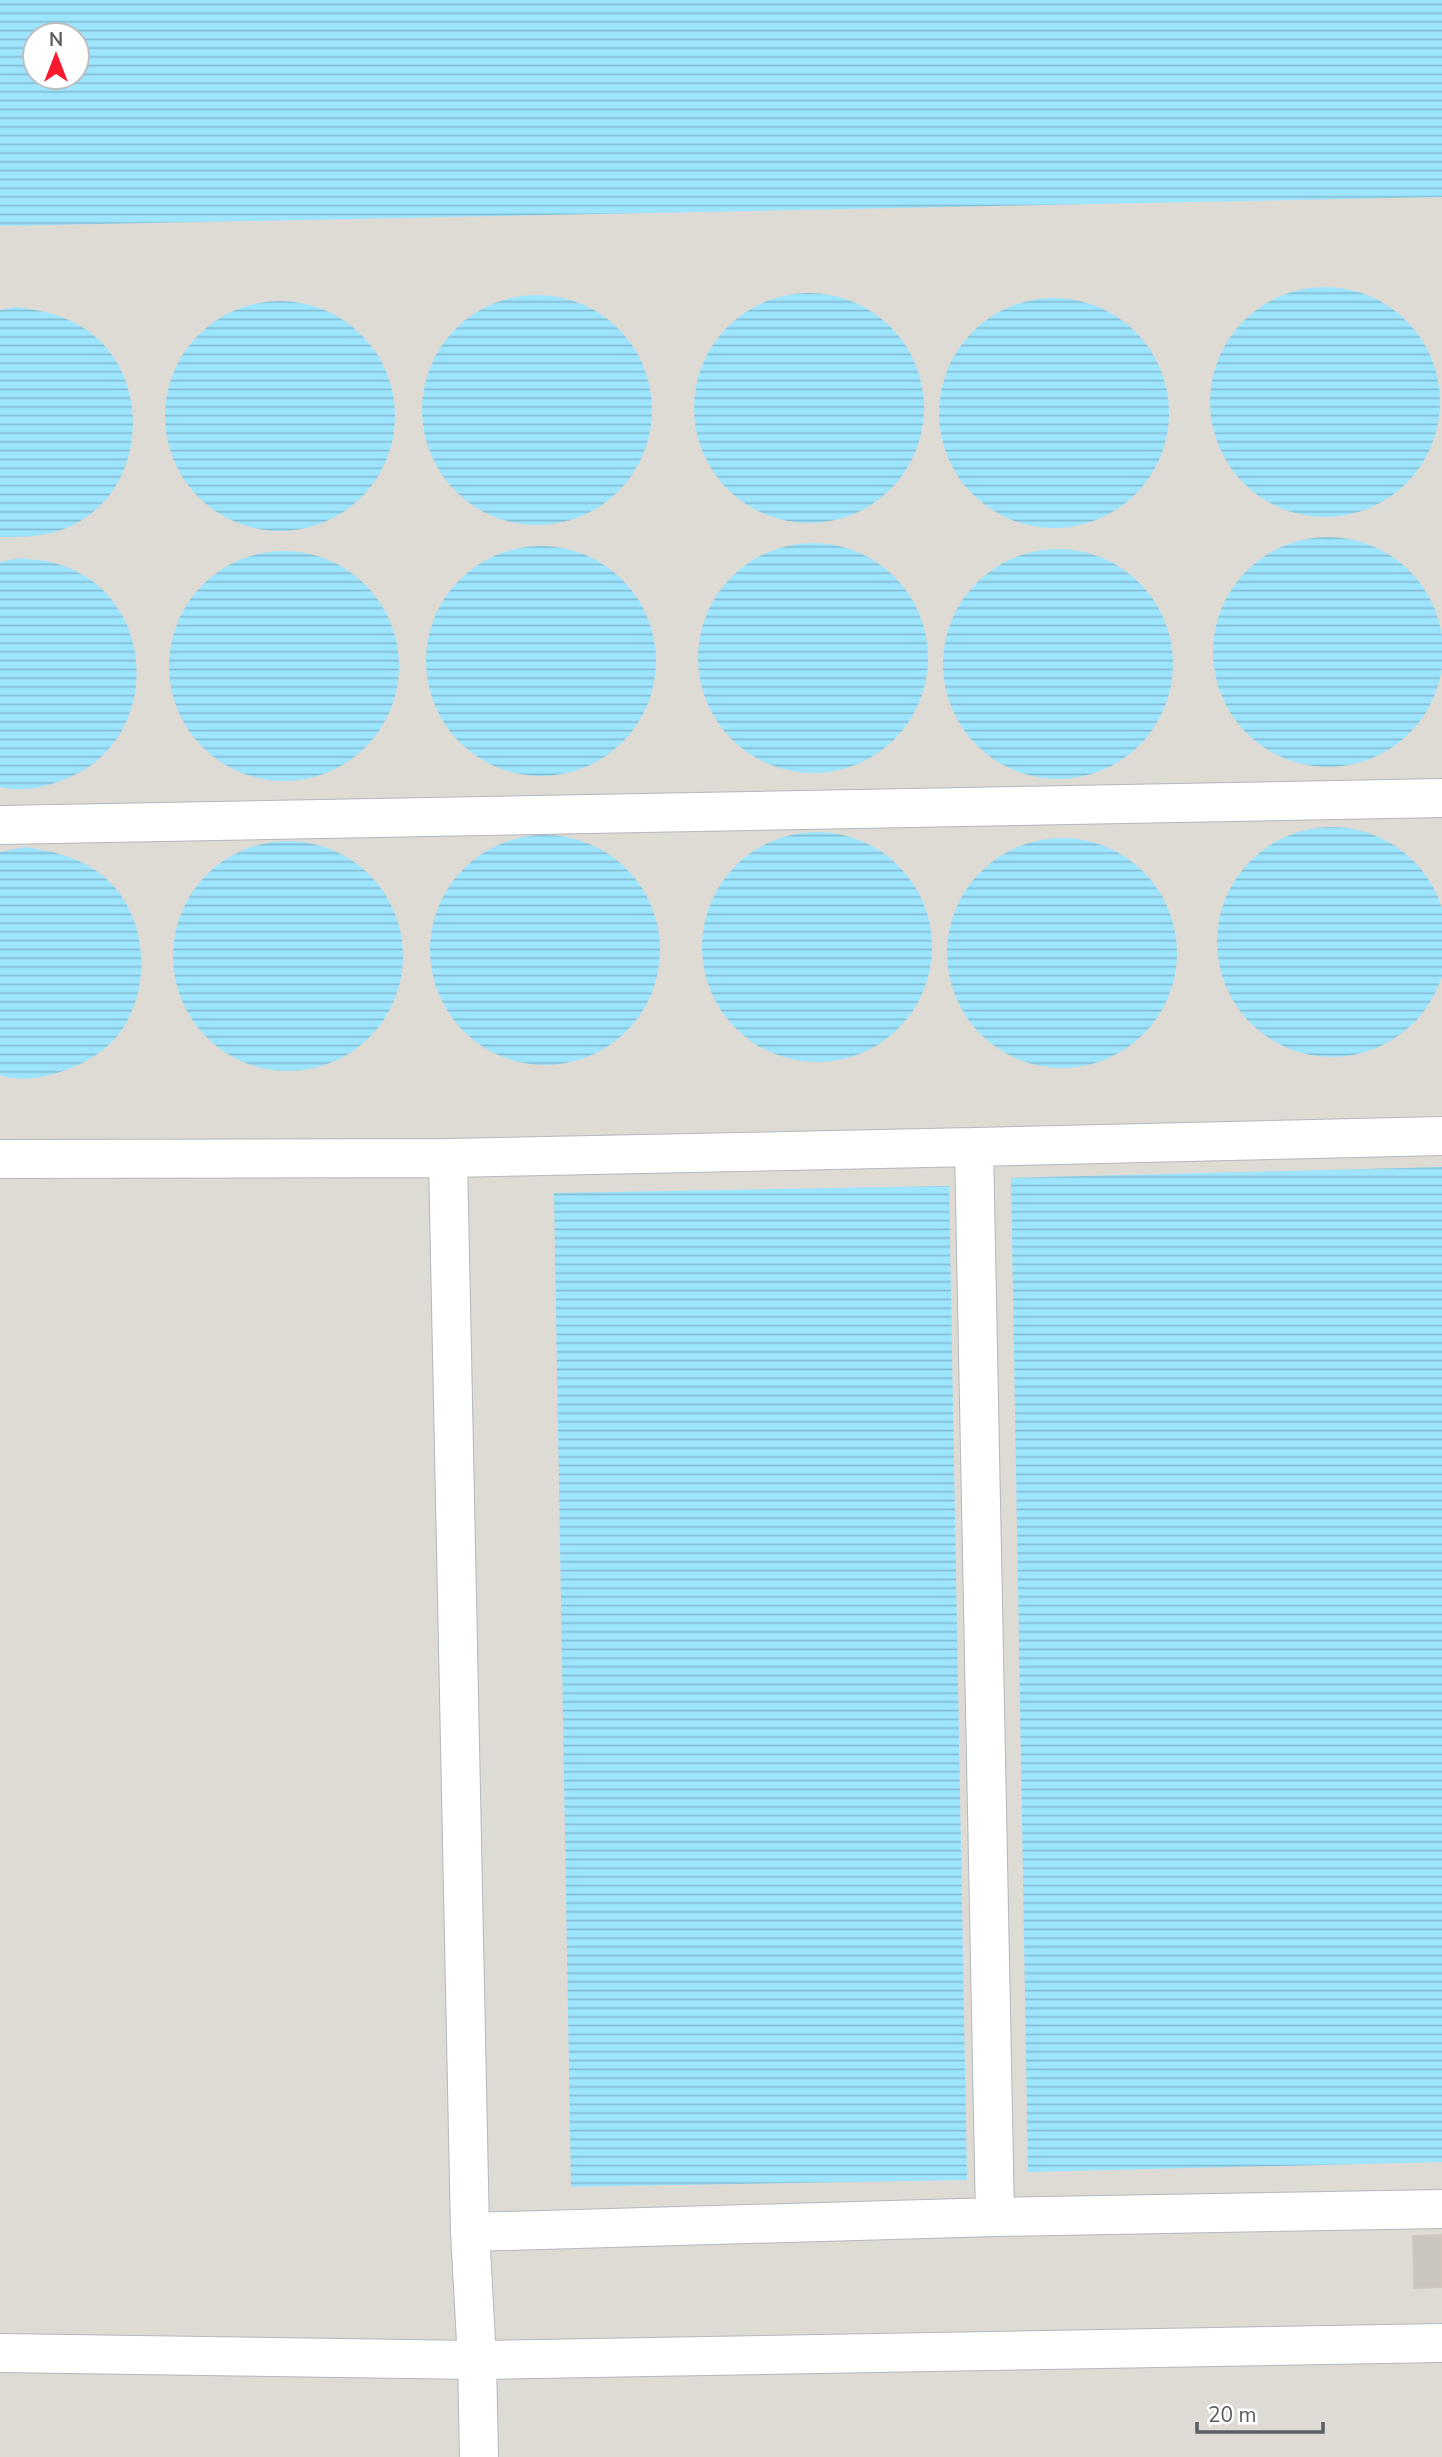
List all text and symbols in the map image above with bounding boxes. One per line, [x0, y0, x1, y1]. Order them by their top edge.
north arrow [21, 21, 91, 91]
text: N [49, 27, 63, 53]
scale bar [1197, 2390, 1323, 2434]
text: 20 m [1208, 2401, 1257, 2429]

